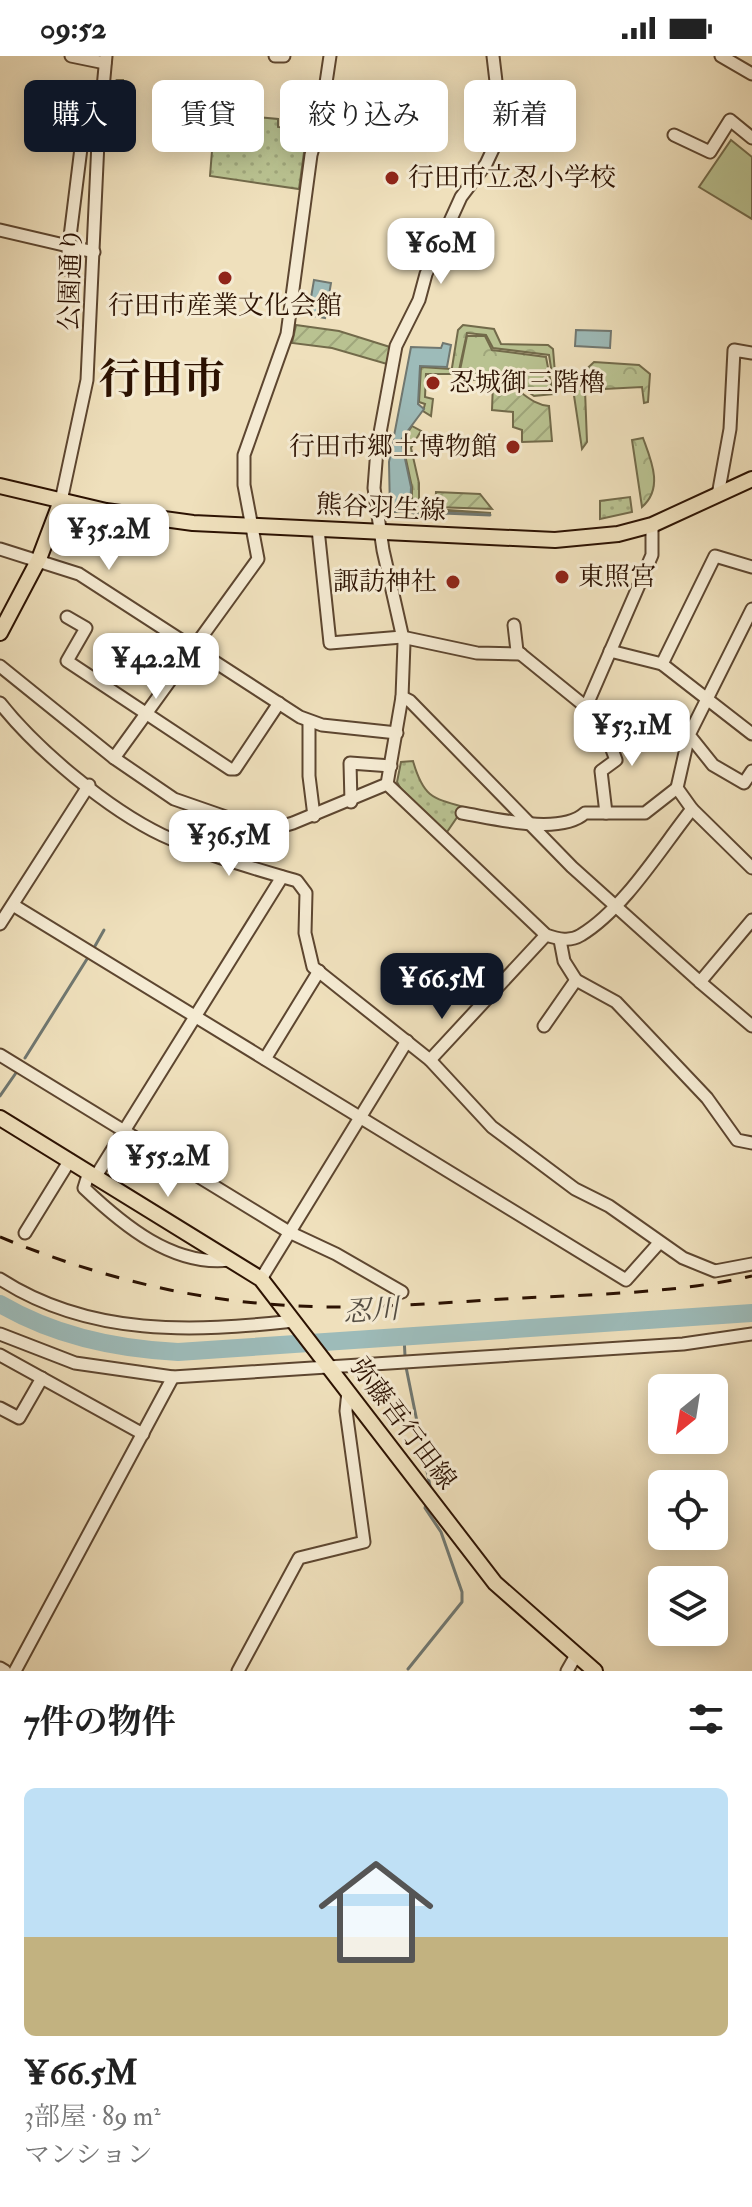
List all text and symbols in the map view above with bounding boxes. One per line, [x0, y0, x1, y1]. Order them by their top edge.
text: 09:52 [40, 10, 106, 47]
chip: 購入 [24, 80, 136, 152]
chip: 賃貸 [152, 80, 264, 152]
chip: 絞り込み [280, 80, 448, 152]
chip: 新着 [464, 80, 576, 152]
place label: 行田市立忍小学校 [408, 162, 616, 194]
marker: 行田市立忍小学校 [383, 169, 401, 187]
pin: ¥60M [394, 218, 488, 286]
street label: 公園通り [53, 226, 89, 332]
text: ¥60M [405, 228, 477, 260]
marker: 行田市産業文化会館 [216, 269, 234, 287]
place label: 行田市産業文化会館 [108, 290, 342, 322]
district label: 行田市 [99, 354, 225, 406]
place label: 忍城御三階櫓 [449, 367, 605, 399]
marker: 忍城御三階櫓 [424, 374, 442, 392]
place label: 行田市郷土博物館 [289, 431, 497, 463]
marker: 行田市郷土博物館 [504, 438, 522, 456]
street label: 熊谷羽生線 [315, 489, 447, 527]
pin: ¥35.2M [44, 504, 174, 572]
text: ¥35.2M [67, 514, 151, 546]
place label: 東照宮 [578, 561, 656, 593]
place label: 諏訪神社 [333, 566, 437, 598]
marker: 東照宮 [553, 568, 571, 586]
marker: 諏訪神社 [444, 573, 462, 591]
pin: ¥42.2M [91, 633, 221, 701]
text: ¥42.2M [111, 643, 201, 675]
pin: ¥53.1M [567, 700, 697, 768]
text: ¥53.1M [592, 710, 672, 742]
pin: ¥36.5M [164, 810, 294, 878]
text: ¥36.5M [187, 820, 271, 852]
pin: ¥66.5M [377, 953, 507, 1021]
text: ¥66.5M [399, 963, 485, 995]
pin: ¥55.2M [103, 1131, 233, 1199]
text: ¥55.2M [125, 1141, 211, 1173]
water label: 忍川 [342, 1291, 403, 1330]
street label: 弥藤吾行田線 [343, 1352, 463, 1496]
north arrow [648, 1374, 728, 1454]
map controls [648, 1374, 728, 1646]
button: locate [648, 1470, 728, 1550]
button: layers [648, 1566, 728, 1646]
icon: filters [684, 1697, 728, 1741]
text: 7件の物件 [24, 1701, 176, 1744]
icon: home [304, 1840, 448, 1984]
text: ¥66.5M [24, 2052, 138, 2095]
text: 3部屋 · 89 m² [24, 2101, 161, 2133]
text: マンション [24, 2139, 153, 2171]

